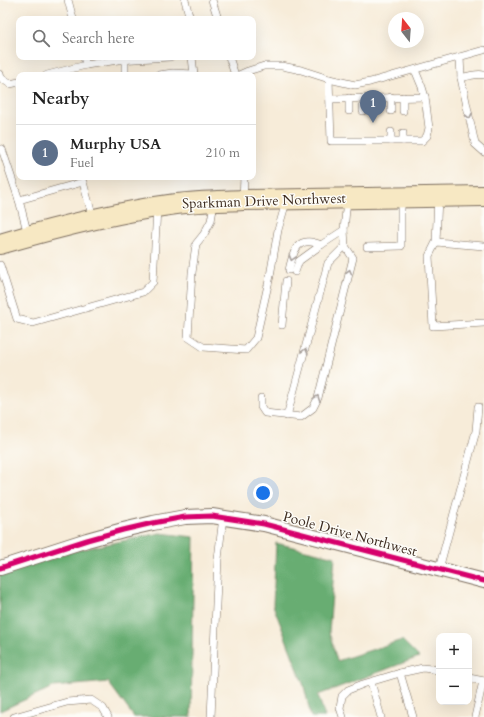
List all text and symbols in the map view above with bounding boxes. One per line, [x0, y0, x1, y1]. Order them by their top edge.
north arrow [388, 12, 424, 48]
search box [16, 16, 256, 60]
icon: search [30, 27, 52, 49]
text: Search here [62, 28, 135, 48]
text: Nearby [32, 87, 89, 110]
pin: 1 [360, 90, 386, 123]
one-way arrow [464, 113, 472, 119]
text: Murphy USA [70, 134, 161, 154]
text: 1 [42, 144, 48, 162]
text: 210 m [206, 144, 240, 162]
text: Fuel [70, 154, 94, 172]
street label: Sparkman Drive Northwest [182, 189, 347, 213]
one-way arrow [288, 255, 297, 262]
one-way arrow [345, 269, 353, 276]
one-way arrow [300, 348, 309, 355]
one-way arrow [312, 395, 320, 402]
your location [253, 483, 273, 503]
street label: Poole Drive Northwest [281, 507, 420, 561]
map controls [436, 633, 472, 705]
button: + [436, 633, 472, 669]
button: − [436, 669, 472, 705]

